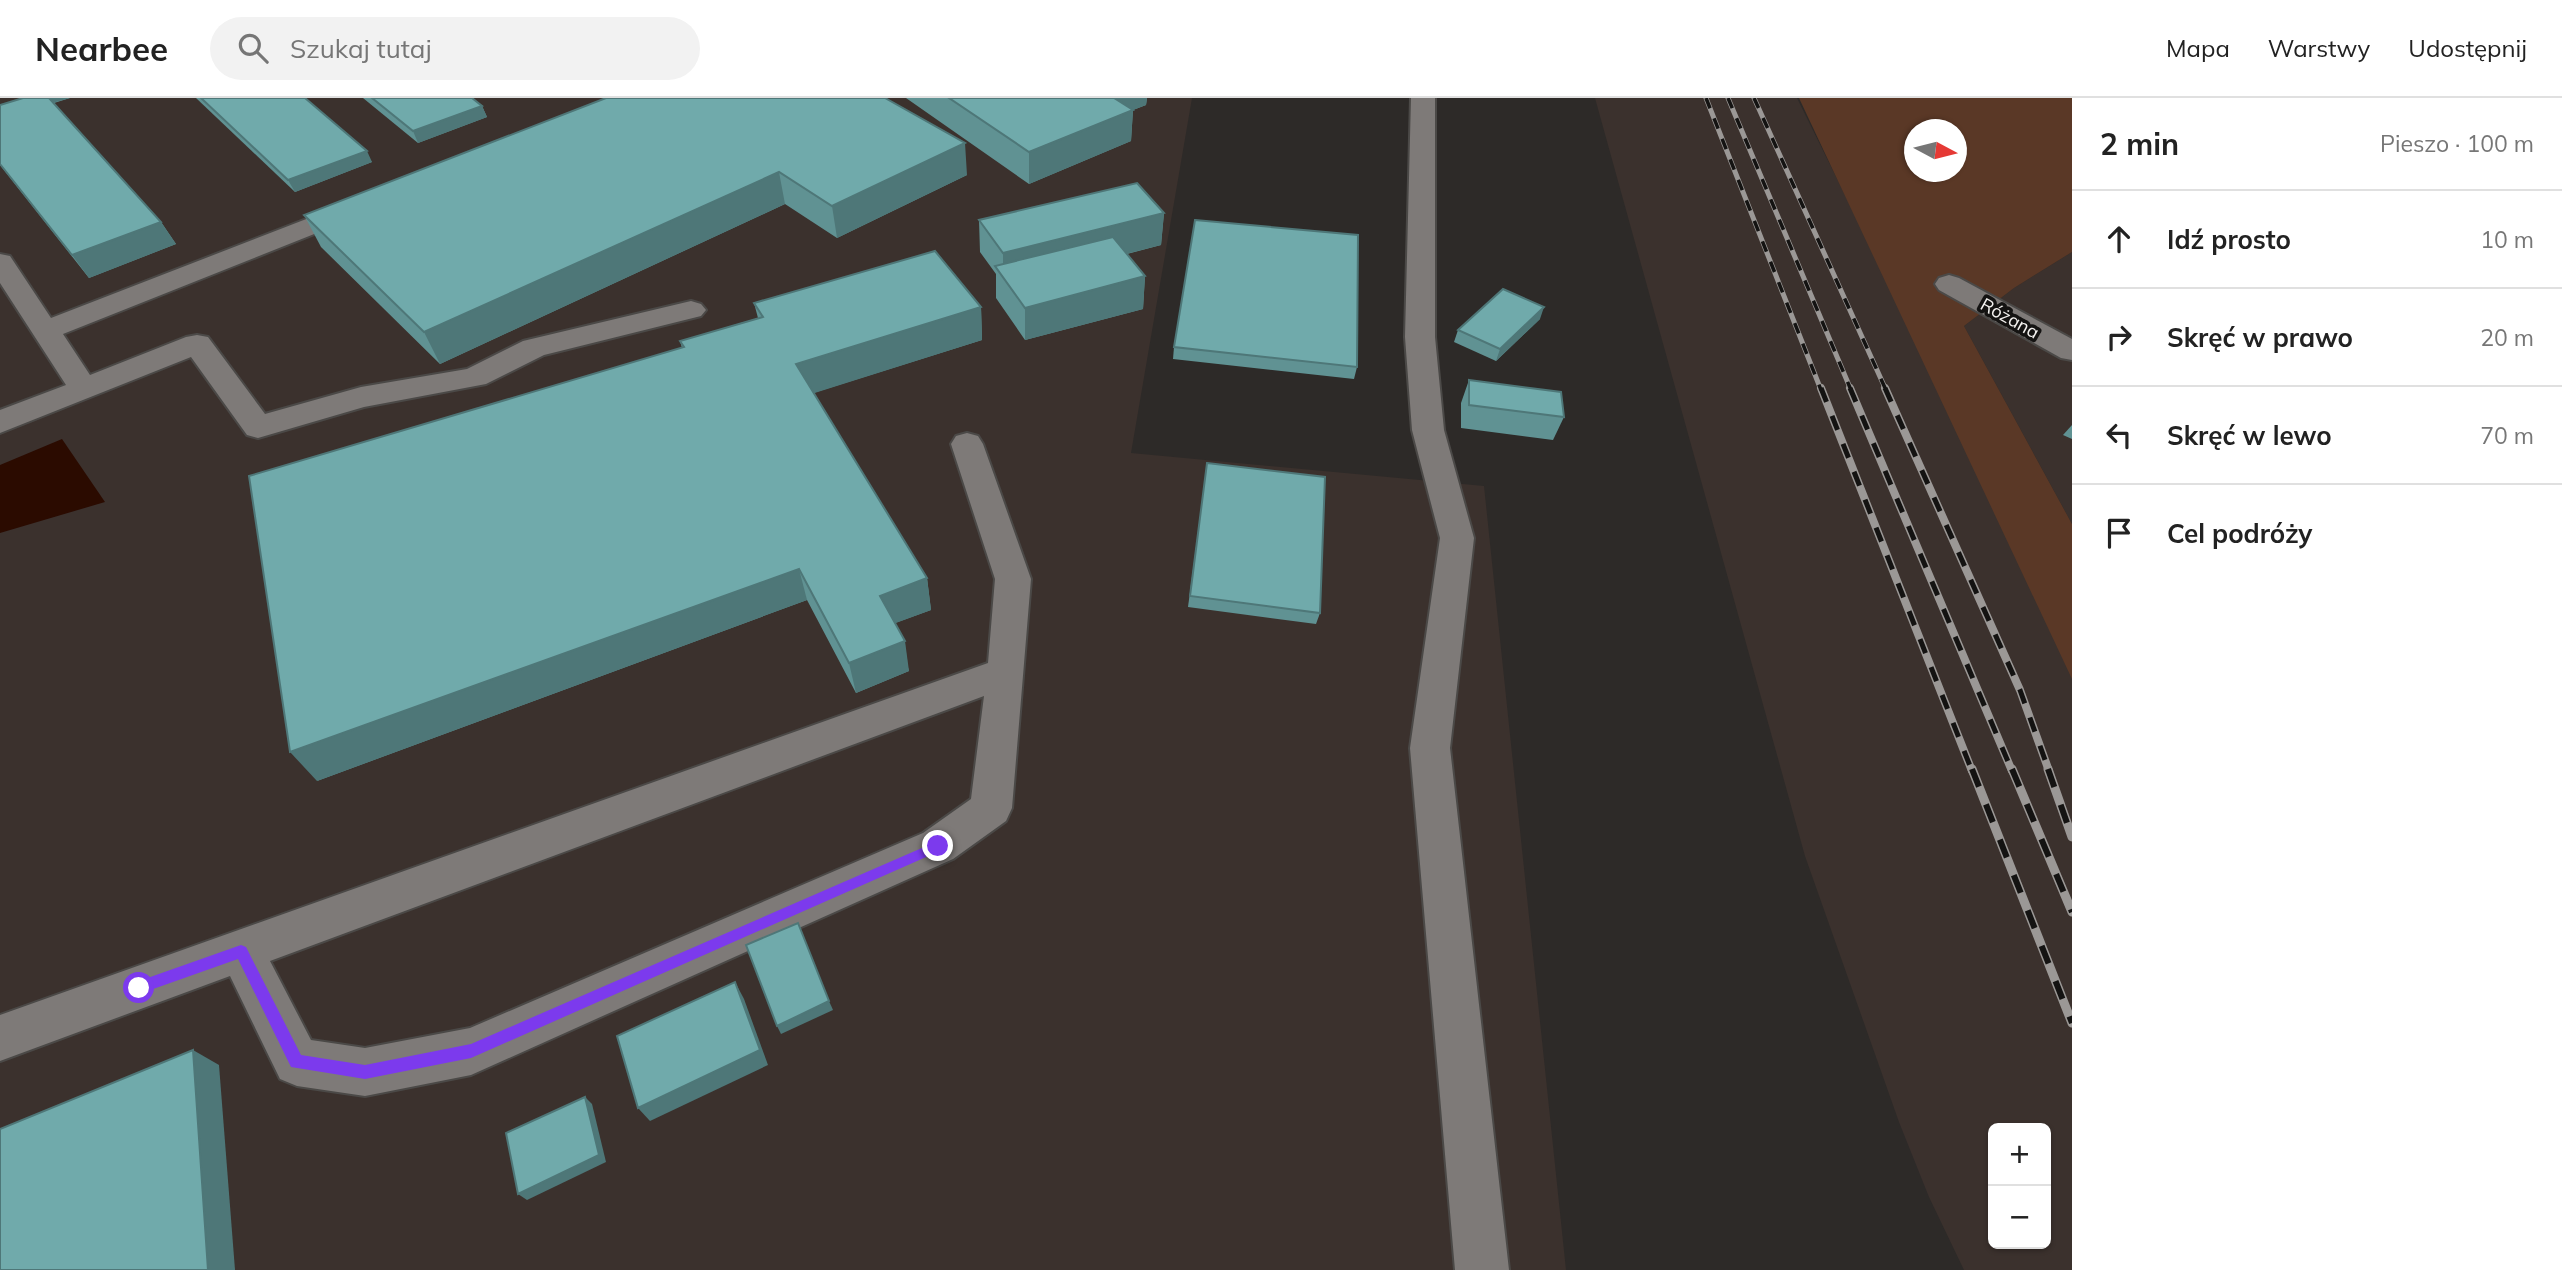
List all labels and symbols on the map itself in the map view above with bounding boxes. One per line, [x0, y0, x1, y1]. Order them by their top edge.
north arrow [1904, 119, 1967, 182]
street label: Różana [1977, 292, 2043, 344]
route end [922, 830, 953, 861]
route start [123, 972, 154, 1003]

